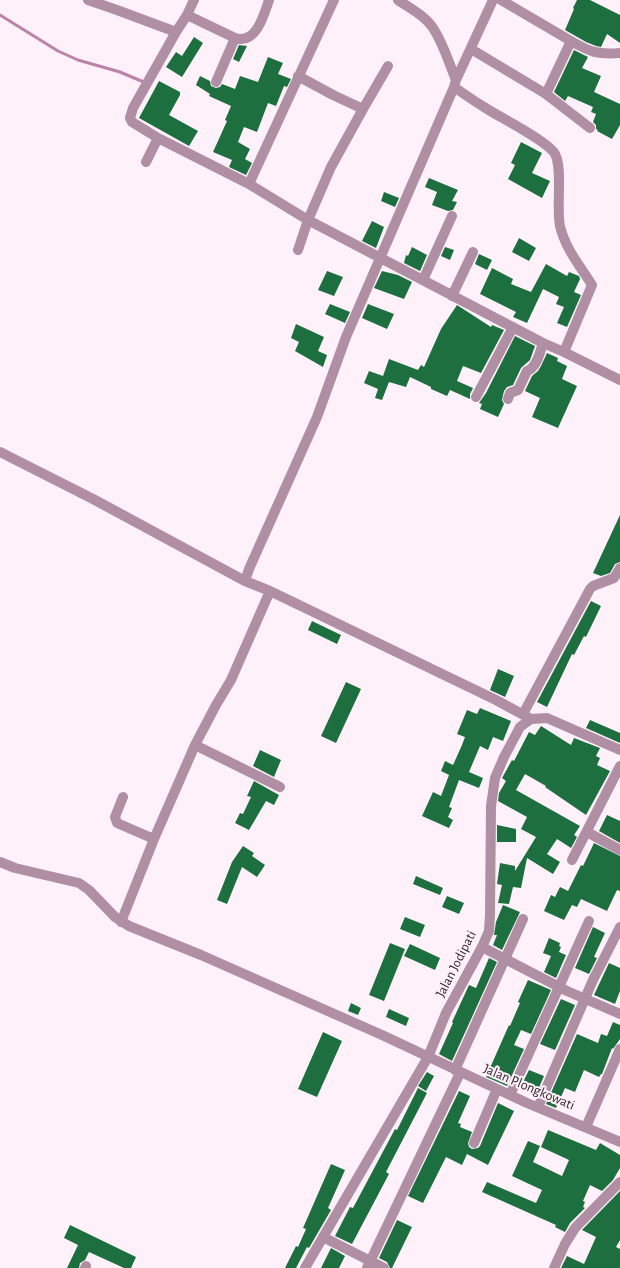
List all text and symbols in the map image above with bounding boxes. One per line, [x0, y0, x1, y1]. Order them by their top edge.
street label: Jalan Jodipati [432, 928, 480, 1000]
street label: Jalan Plongkowati [481, 1060, 577, 1114]

